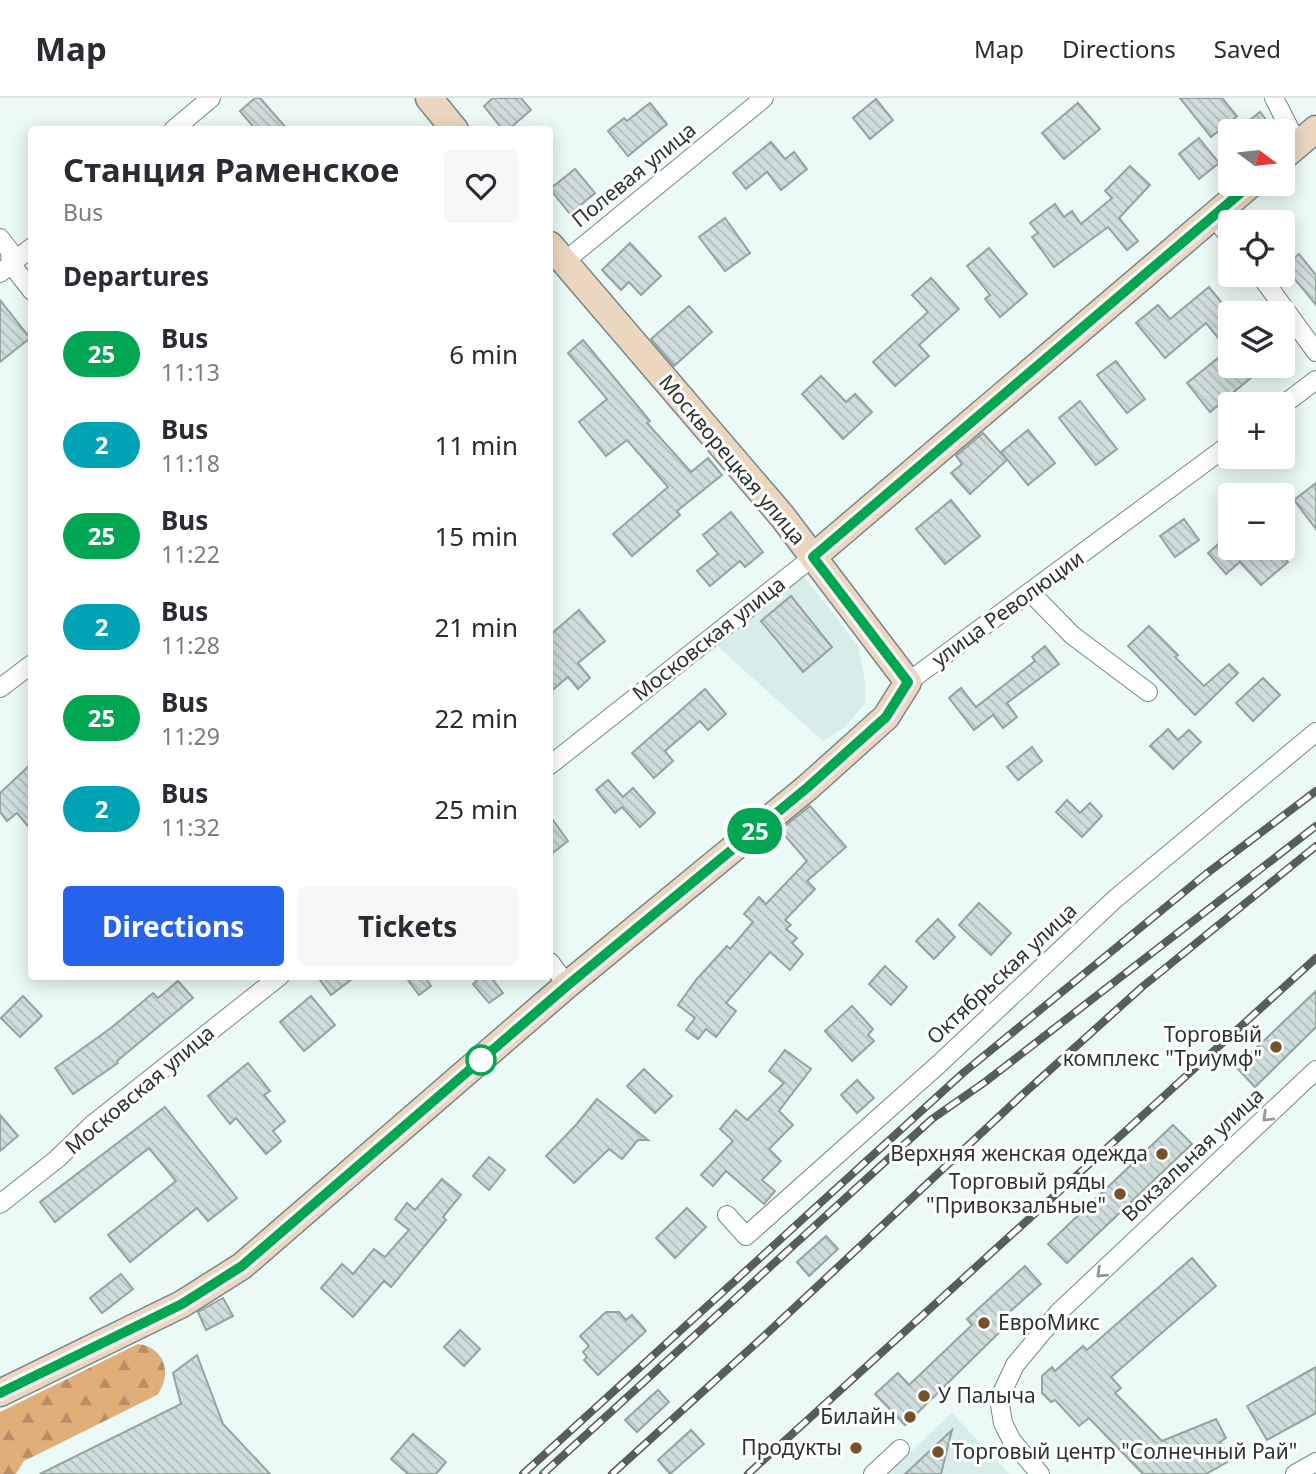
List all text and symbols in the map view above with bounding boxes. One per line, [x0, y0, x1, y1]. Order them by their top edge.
text: Map [35, 26, 107, 71]
text: Map [974, 32, 1024, 65]
text: Directions [1062, 32, 1176, 65]
text: Saved [1214, 32, 1281, 65]
street label: Полевая улица [565, 115, 701, 233]
north arrow [1218, 119, 1295, 196]
map controls [1218, 119, 1295, 560]
text: Станция Раменское [63, 147, 399, 192]
button: heart [444, 149, 518, 223]
text: Bus [63, 196, 103, 228]
button: locate [1218, 210, 1295, 287]
text: Departures [63, 258, 209, 294]
button: layers [1218, 301, 1295, 378]
text: Bus [161, 320, 208, 356]
text: 6 min [449, 336, 518, 372]
text: 25 [88, 337, 115, 370]
text: 11:13 [161, 356, 220, 388]
street label: Москворецкая улица [653, 368, 812, 550]
button: + [1218, 392, 1295, 469]
text: Bus [161, 411, 208, 447]
text: 11 min [434, 427, 518, 463]
text: 2 [95, 428, 108, 461]
text: 11:18 [161, 447, 220, 479]
button: − [1218, 483, 1295, 560]
text: Bus [161, 502, 208, 538]
text: 15 min [434, 518, 518, 554]
text: 25 [88, 519, 115, 552]
text: 11:22 [161, 538, 220, 570]
street label: улица Революции [926, 544, 1089, 673]
street label: Московская улица [626, 570, 791, 707]
text: Bus [161, 593, 208, 629]
text: 21 min [434, 609, 518, 645]
text: 2 [95, 610, 108, 643]
text: 11:28 [161, 629, 220, 661]
text: Bus [161, 684, 208, 720]
text: 22 min [434, 700, 518, 736]
text: 25 [88, 701, 115, 734]
text: 11:29 [161, 720, 220, 752]
text: Bus [161, 775, 208, 811]
text: 25 min [434, 791, 518, 827]
text: 2 [95, 792, 108, 825]
line badge: 25 [724, 808, 786, 854]
text: 11:32 [161, 811, 220, 843]
text: 25 [741, 814, 769, 847]
button: Directions [63, 886, 284, 966]
button: Tickets [298, 886, 518, 966]
street label: Октябрьская улица [920, 896, 1082, 1050]
street label: Московская улица [59, 1018, 220, 1160]
place label: Торговый комплекс "Триумф" [1063, 1020, 1262, 1072]
marker: Торговый комплекс "Триумф" [1268, 1039, 1284, 1055]
unlabelled marker [466, 1045, 496, 1075]
street label: Вокзальная улица [1115, 1081, 1269, 1227]
one-way arrow [1262, 1109, 1275, 1122]
place label: Верхняя женская одежда [890, 1139, 1148, 1167]
marker: Верхняя женская одежда [1154, 1146, 1170, 1162]
place label: Торговый ряды "Привокзальные" [926, 1167, 1106, 1219]
marker: Торговый ряды "Привокзальные" [1112, 1186, 1128, 1202]
one-way arrow [1096, 1265, 1109, 1278]
place label: ЕвроМикс [998, 1308, 1100, 1336]
marker: ЕвроМикс [976, 1315, 992, 1331]
place label: У Палыча [938, 1381, 1036, 1409]
marker: У Палыча [916, 1388, 932, 1404]
place label: Билайн [820, 1402, 896, 1430]
marker: Билайн [902, 1409, 918, 1425]
place label: Продукты [741, 1433, 842, 1461]
place label: Торговый центр "Солнечный Рай" [952, 1437, 1297, 1465]
marker: Продукты [848, 1440, 864, 1456]
marker: Торговый центр "Солнечный Рай" [930, 1444, 946, 1460]

